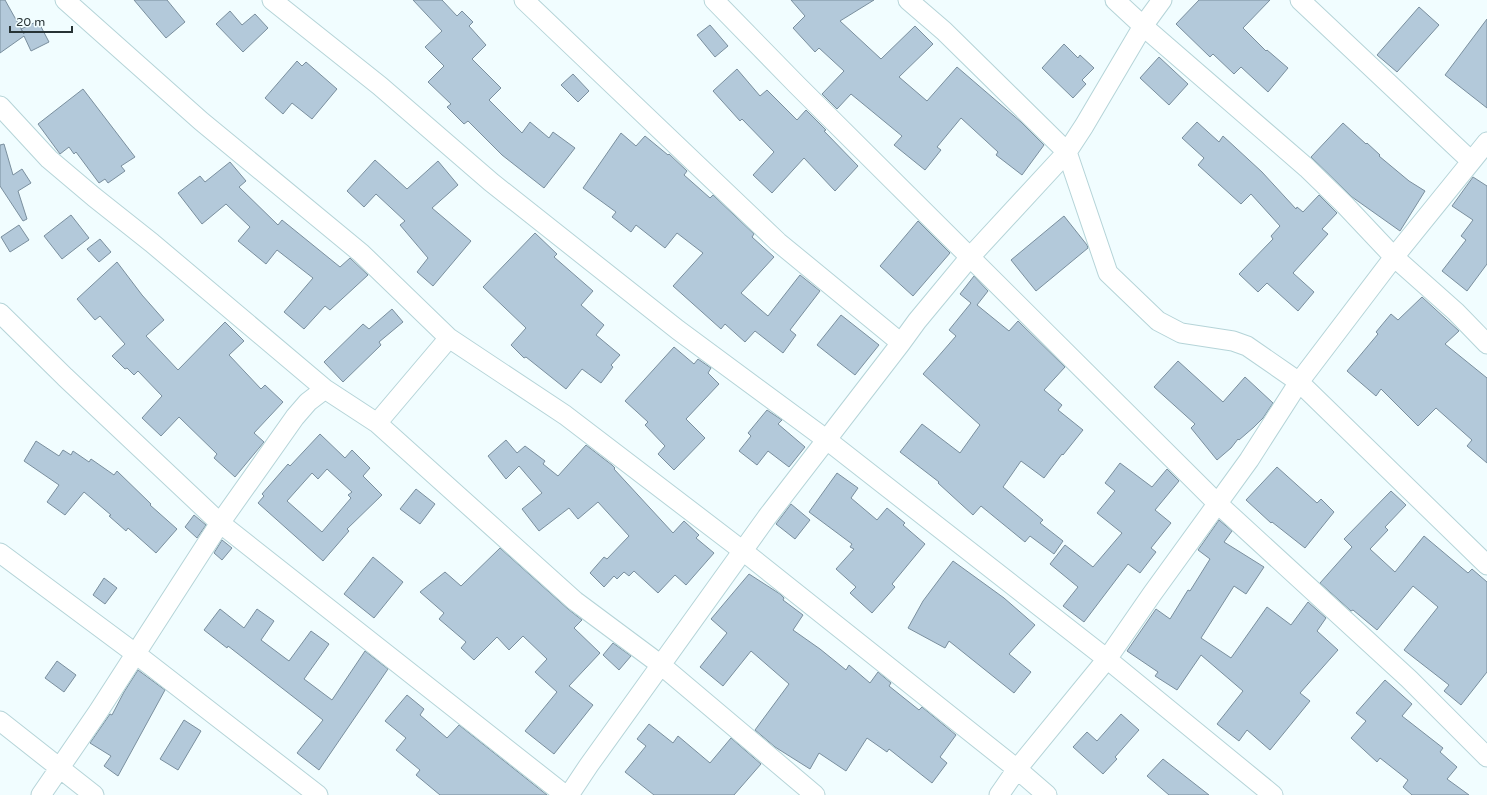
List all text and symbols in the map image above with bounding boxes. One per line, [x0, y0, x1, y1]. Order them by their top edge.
scale bar [10, 8, 72, 34]
text: 20 m [16, 15, 45, 29]

